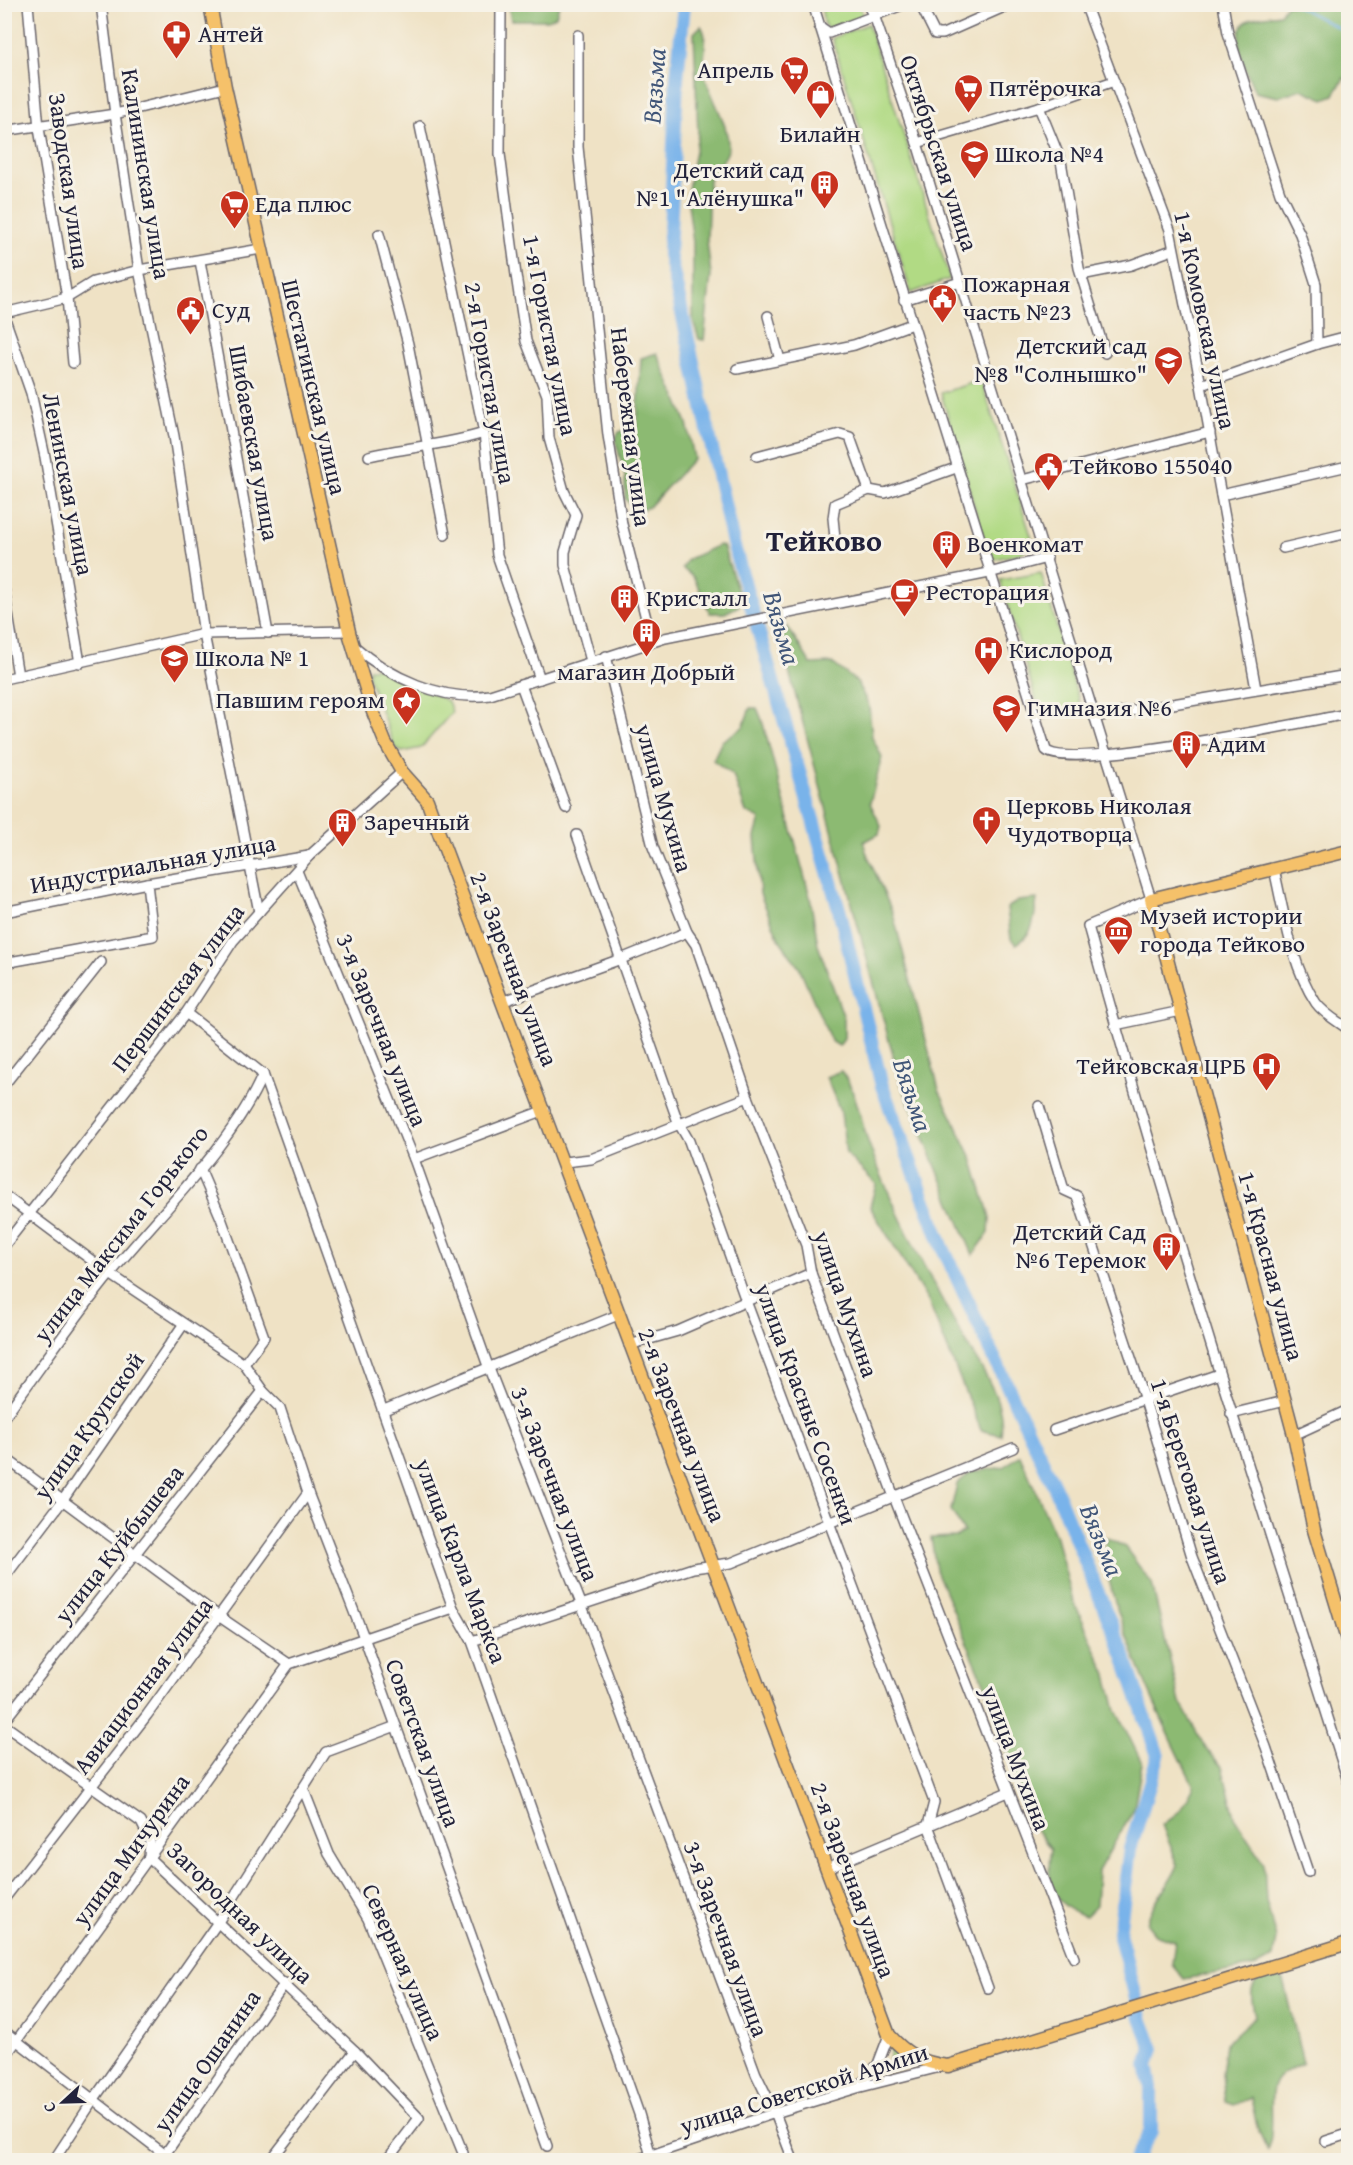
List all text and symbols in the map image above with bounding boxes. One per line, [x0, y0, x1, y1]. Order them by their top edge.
place label: Антей [198, 16, 264, 51]
pharmacy icon: Антей [161, 18, 193, 60]
water label: Вязьма [631, 47, 676, 126]
street label: Октябрьская улица [891, 50, 988, 256]
place label: Апрель [697, 52, 774, 87]
supermarket icon: Апрель [779, 54, 811, 96]
street label: Калининская улица [113, 66, 180, 282]
place label: Пятёрочка [989, 70, 1102, 105]
supermarket icon: Пятёрочка [952, 72, 984, 114]
shop icon: Билайн [804, 78, 836, 120]
street label: Заводская улица [40, 91, 99, 272]
place label: Билайн [780, 116, 860, 151]
place label: Школа №4 [995, 136, 1104, 171]
school or university icon: Школа №4 [958, 138, 990, 180]
place label: Детский сад №1 "Алёнушка" [636, 152, 804, 215]
building icon: Детский сад №1 "Алёнушка" [809, 168, 841, 210]
place label: Еда плюс [255, 186, 352, 221]
supermarket icon: Еда плюс [218, 188, 250, 230]
street label: 1-я Комовская улица [1165, 208, 1246, 433]
street label: 1-я Гористая улица [514, 231, 587, 439]
place label: Пожарная часть №23 [963, 266, 1072, 329]
street label: Шестагинская улица [273, 276, 356, 499]
street label: 2-я Гористая улица [456, 279, 526, 487]
public building icon: Пожарная часть №23 [926, 282, 958, 324]
place label: Суд [212, 292, 250, 327]
public building icon: Суд [175, 294, 207, 336]
street label: Набережная улица [602, 325, 661, 529]
place label: Детский сад №8 "Солнышко" [974, 328, 1147, 391]
street label: Шибаевская улица [220, 342, 289, 544]
school or university icon: Детский сад №8 "Солнышко" [1152, 344, 1184, 386]
street label: Ленинская улица [34, 390, 103, 579]
place label: Тейково 155040 [1070, 448, 1232, 483]
public building icon: Тейково 155040 [1033, 450, 1065, 492]
district label: Тейково [766, 518, 882, 562]
place label: Военкомат [967, 526, 1083, 561]
building icon: Военкомат [930, 528, 962, 570]
place label: Ресторация [926, 574, 1049, 609]
cafe icon: Ресторация [889, 576, 921, 618]
place label: Кристалл [646, 580, 748, 615]
building icon: Кристалл [609, 582, 641, 624]
water label: Вязьма [753, 585, 812, 669]
building icon: магазин Добрый [630, 616, 662, 658]
place label: Кислород [1009, 632, 1112, 667]
hospital icon: Кислород [972, 634, 1004, 676]
place label: Школа № 1 [195, 640, 309, 675]
school or university icon: Школа № 1 [158, 642, 190, 684]
place label: магазин Добрый [557, 654, 735, 689]
place label: Павшим героям [216, 682, 385, 717]
place icon: Павшим героям [390, 684, 422, 726]
place label: Гимназия №6 [1027, 690, 1172, 725]
school or university icon: Гимназия №6 [990, 692, 1022, 734]
street label: улица Мухина [626, 719, 703, 877]
place label: Адим [1207, 726, 1266, 761]
building icon: Адим [1170, 728, 1202, 770]
place label: Церковь Николая Чудотворца [1007, 788, 1192, 851]
place label: Заречный [364, 804, 470, 839]
church icon: Церковь Николая Чудотворца [970, 804, 1002, 846]
building icon: Заречный [327, 806, 359, 848]
street label: Индустриальная улица [28, 825, 279, 902]
street label: 2-я Заречная улица [461, 867, 568, 1072]
street label: Першинская улица [103, 896, 253, 1079]
place label: Музей истории города Тейково [1140, 898, 1305, 961]
museum icon: Музей истории города Тейково [1103, 914, 1135, 956]
street label: 3-я Заречная улица [328, 928, 437, 1132]
place label: Тейковская ЦРБ [1076, 1048, 1246, 1083]
hospital icon: Тейковская ЦРБ [1251, 1050, 1283, 1092]
water label: Вязьма [883, 1052, 944, 1137]
street label: улица Максима Горького [24, 1118, 217, 1350]
street label: 1-я Красная улица [1229, 1167, 1314, 1365]
place label: Детский Сад №6 Теремок [1012, 1214, 1146, 1277]
street label: улица Мухина [805, 1225, 888, 1382]
building icon: Детский Сад №6 Теремок [1151, 1230, 1183, 1272]
street label: улица Красные Сосенки [746, 1277, 867, 1530]
street label: 2-я Заречная улица [629, 1323, 736, 1528]
street label: улица Крупской [24, 1345, 153, 1508]
street label: 1-я Береговая улица [1142, 1374, 1241, 1589]
street label: 3-я Заречная улица [502, 1382, 609, 1587]
street label: улица Карла Маркса [406, 1452, 517, 1669]
street label: улица Куйбышева [45, 1456, 192, 1631]
water label: Вязьма [1070, 1497, 1135, 1582]
street label: Авиационная улица [64, 1589, 221, 1782]
street label: Советская улица [377, 1654, 470, 1832]
street label: улица Мухина [972, 1679, 1060, 1836]
street label: улица Мичурина [63, 1766, 198, 1934]
street label: 2-я Заречная улица [802, 1777, 905, 1983]
street label: Загородная улица [159, 1833, 322, 1992]
street label: 3-я Заречная улица [675, 1836, 778, 2042]
street label: Северная улица [353, 1878, 454, 2046]
street label: улица Ошанина [144, 1981, 269, 2140]
street label: улица Советской Армии [674, 2034, 932, 2143]
north arrow [33, 2072, 93, 2132]
text: С [36, 2099, 62, 2116]

